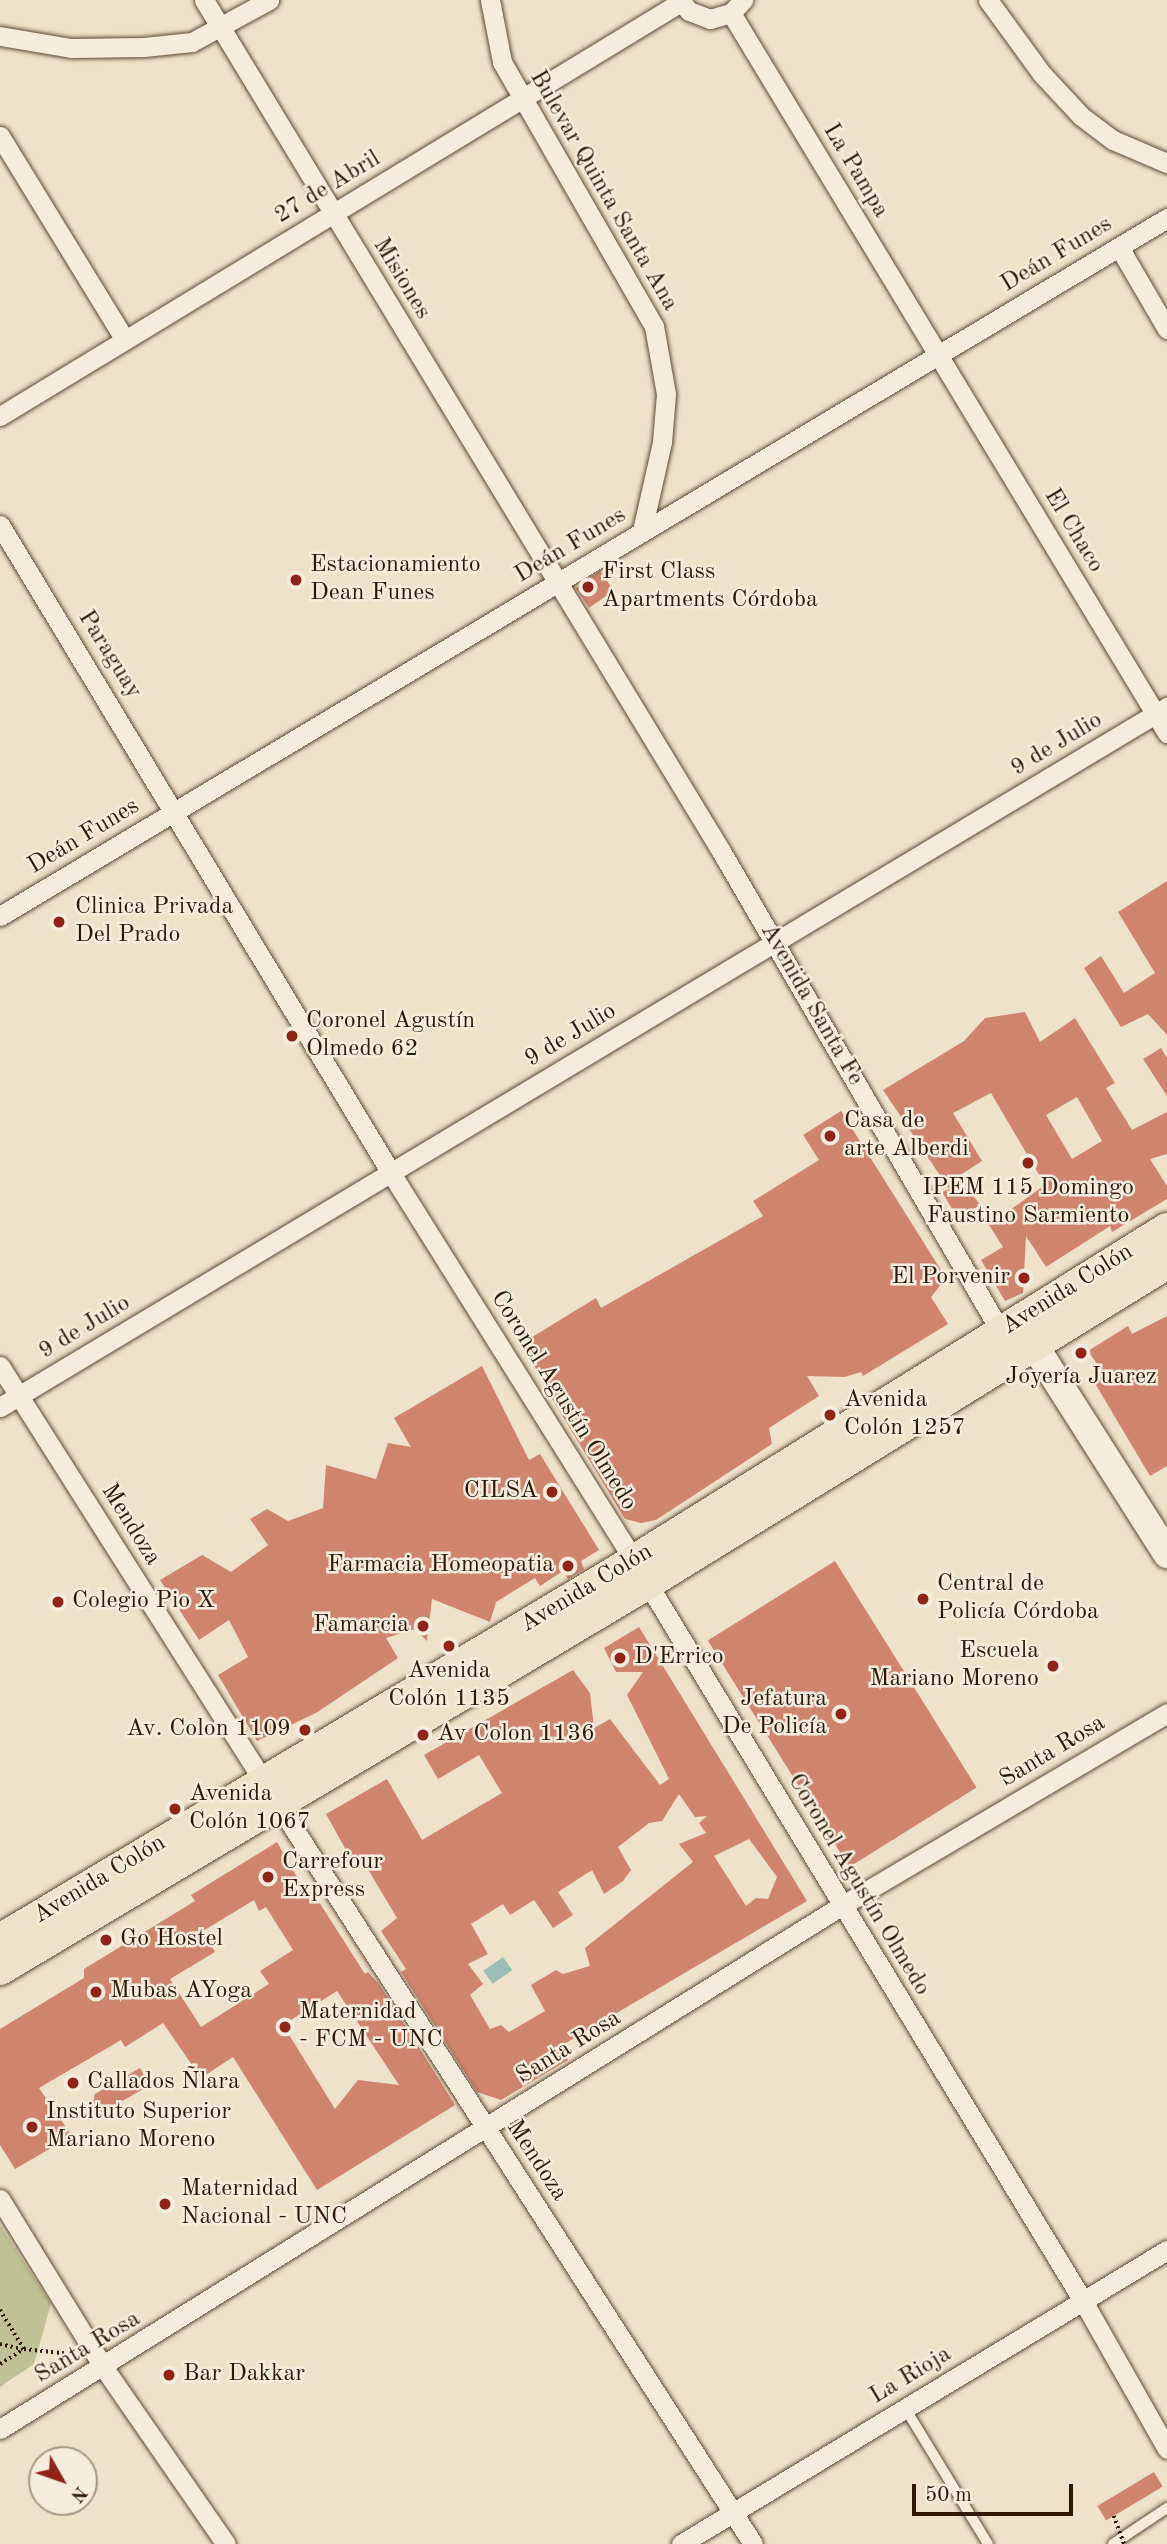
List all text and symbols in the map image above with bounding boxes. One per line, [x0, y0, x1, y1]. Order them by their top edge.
street label: Bulevar Quinta Santa Ana [522, 66, 684, 316]
street label: La Pampa [816, 119, 894, 223]
street label: 27 de Abril [270, 145, 386, 231]
street label: Deán Funes [996, 211, 1118, 299]
street label: Misiones [366, 233, 436, 325]
street label: El Chaco [1037, 484, 1109, 578]
street label: Deán Funes [510, 502, 632, 590]
place label: Estacionamiento Dean Funes [310, 552, 481, 608]
place label: First Class Apartments Córdoba [602, 559, 818, 615]
marker: Estacionamiento Dean Funes [288, 572, 304, 588]
marker: First Class Apartments Córdoba [580, 579, 596, 595]
street label: Paraguay [71, 605, 147, 705]
street label: 9 de Julio [1006, 707, 1108, 783]
street label: Deán Funes [23, 793, 145, 881]
place label: Clinica Privada Del Prado [75, 894, 233, 950]
marker: Clinica Privada Del Prado [49, 912, 69, 932]
street label: Avenida Santa Fe [753, 919, 869, 1091]
street label: 9 de Julio [520, 998, 622, 1074]
place label: Coronel Agustín Olmedo 62 [306, 1008, 475, 1064]
marker: Coronel Agustín Olmedo 62 [284, 1028, 300, 1044]
place label: Casa de arte Alberdi [844, 1108, 969, 1164]
marker: Casa de arte Alberdi [822, 1128, 838, 1144]
marker: IPEM 115 Domingo Faustino Sarmiento [1020, 1155, 1036, 1171]
place label: IPEM 115 Domingo Faustino Sarmiento [922, 1175, 1134, 1231]
street label: Avenida Colón [997, 1238, 1139, 1342]
place label: El Porvenir [892, 1264, 1010, 1292]
marker: El Porvenir [1016, 1270, 1032, 1286]
street label: Coronel Agustín Olmedo [484, 1286, 642, 1516]
street label: 9 de Julio [34, 1290, 136, 1366]
marker: Joyería Juarez [1073, 1345, 1089, 1361]
place label: Joyería Juarez [1005, 1364, 1157, 1392]
place label: Avenida Colón 1257 [844, 1387, 966, 1443]
marker: Avenida Colón 1257 [822, 1407, 838, 1423]
place label: CILSA [464, 1478, 538, 1506]
street label: Mendoza [94, 1479, 166, 1571]
marker: CILSA [544, 1484, 560, 1500]
street label: Avenida Colón [516, 1538, 658, 1640]
place label: Farmacia Homeopatia [327, 1552, 554, 1580]
marker: Farmacia Homeopatia [560, 1558, 576, 1574]
place label: Central de Policía Córdoba [937, 1571, 1099, 1627]
place label: Colegio Pio X [72, 1588, 215, 1616]
marker: Central de Policía Córdoba [915, 1591, 931, 1607]
marker: Colegio Pio X [50, 1594, 66, 1610]
place label: Famarcia [313, 1612, 409, 1640]
marker: Famarcia [415, 1618, 431, 1634]
marker: Avenida Colón 1135 [441, 1638, 457, 1654]
place label: Escuela Mariano Moreno [870, 1638, 1039, 1694]
place label: D'Errico [634, 1644, 724, 1672]
marker: D'Errico [612, 1650, 628, 1666]
place label: Avenida Colón 1135 [388, 1658, 510, 1714]
marker: Escuela Mariano Moreno [1045, 1658, 1061, 1674]
place label: Jefatura De Policía [722, 1686, 827, 1742]
marker: Jefatura De Policía [833, 1706, 849, 1722]
street label: Santa Rosa [995, 1709, 1111, 1795]
place label: Av. Colon 1109 [126, 1716, 291, 1744]
place label: Av Colon 1136 [437, 1721, 595, 1749]
marker: Av. Colon 1109 [297, 1722, 313, 1738]
marker: Av Colon 1136 [415, 1727, 431, 1743]
street label: Coronel Agustín Olmedo [780, 1769, 936, 2001]
place label: Avenida Colón 1067 [189, 1781, 311, 1837]
marker: Avenida Colón 1067 [167, 1801, 183, 1817]
street label: Avenida Colón [29, 1829, 171, 1931]
place label: Carrefour Express [282, 1849, 383, 1905]
marker: Carrefour Express [260, 1869, 276, 1885]
place label: Go Hostel [120, 1926, 223, 1954]
marker: Go Hostel [98, 1932, 114, 1948]
place label: Mubas AYoga [110, 1978, 252, 2006]
marker: Mubas AYoga [88, 1984, 104, 2000]
place label: Maternidad - FCM - UNC [299, 1999, 443, 2055]
street label: Santa Rosa [511, 2005, 627, 2091]
marker: Maternidad - FCM - UNC [277, 2019, 293, 2035]
place label: Callados Ñlara [87, 2069, 240, 2097]
marker: Callados Ñlara [65, 2075, 81, 2091]
place label: Instituto Superior Mariano Moreno [46, 2099, 231, 2155]
street label: Mendoza [499, 2115, 573, 2207]
marker: Instituto Superior Mariano Moreno [24, 2119, 40, 2135]
place label: Maternidad Nacional - UNC [181, 2176, 347, 2232]
marker: Maternidad Nacional - UNC [155, 2194, 175, 2214]
street label: Santa Rosa [30, 2305, 146, 2391]
street label: La Rioja [865, 2341, 957, 2411]
place label: Bar Dakkar [183, 2361, 305, 2389]
marker: Bar Dakkar [161, 2367, 177, 2383]
north arrow [28, 2446, 98, 2516]
scale bar [915, 2470, 1076, 2514]
text: N [66, 2482, 90, 2505]
text: 50 m [925, 2485, 972, 2506]

